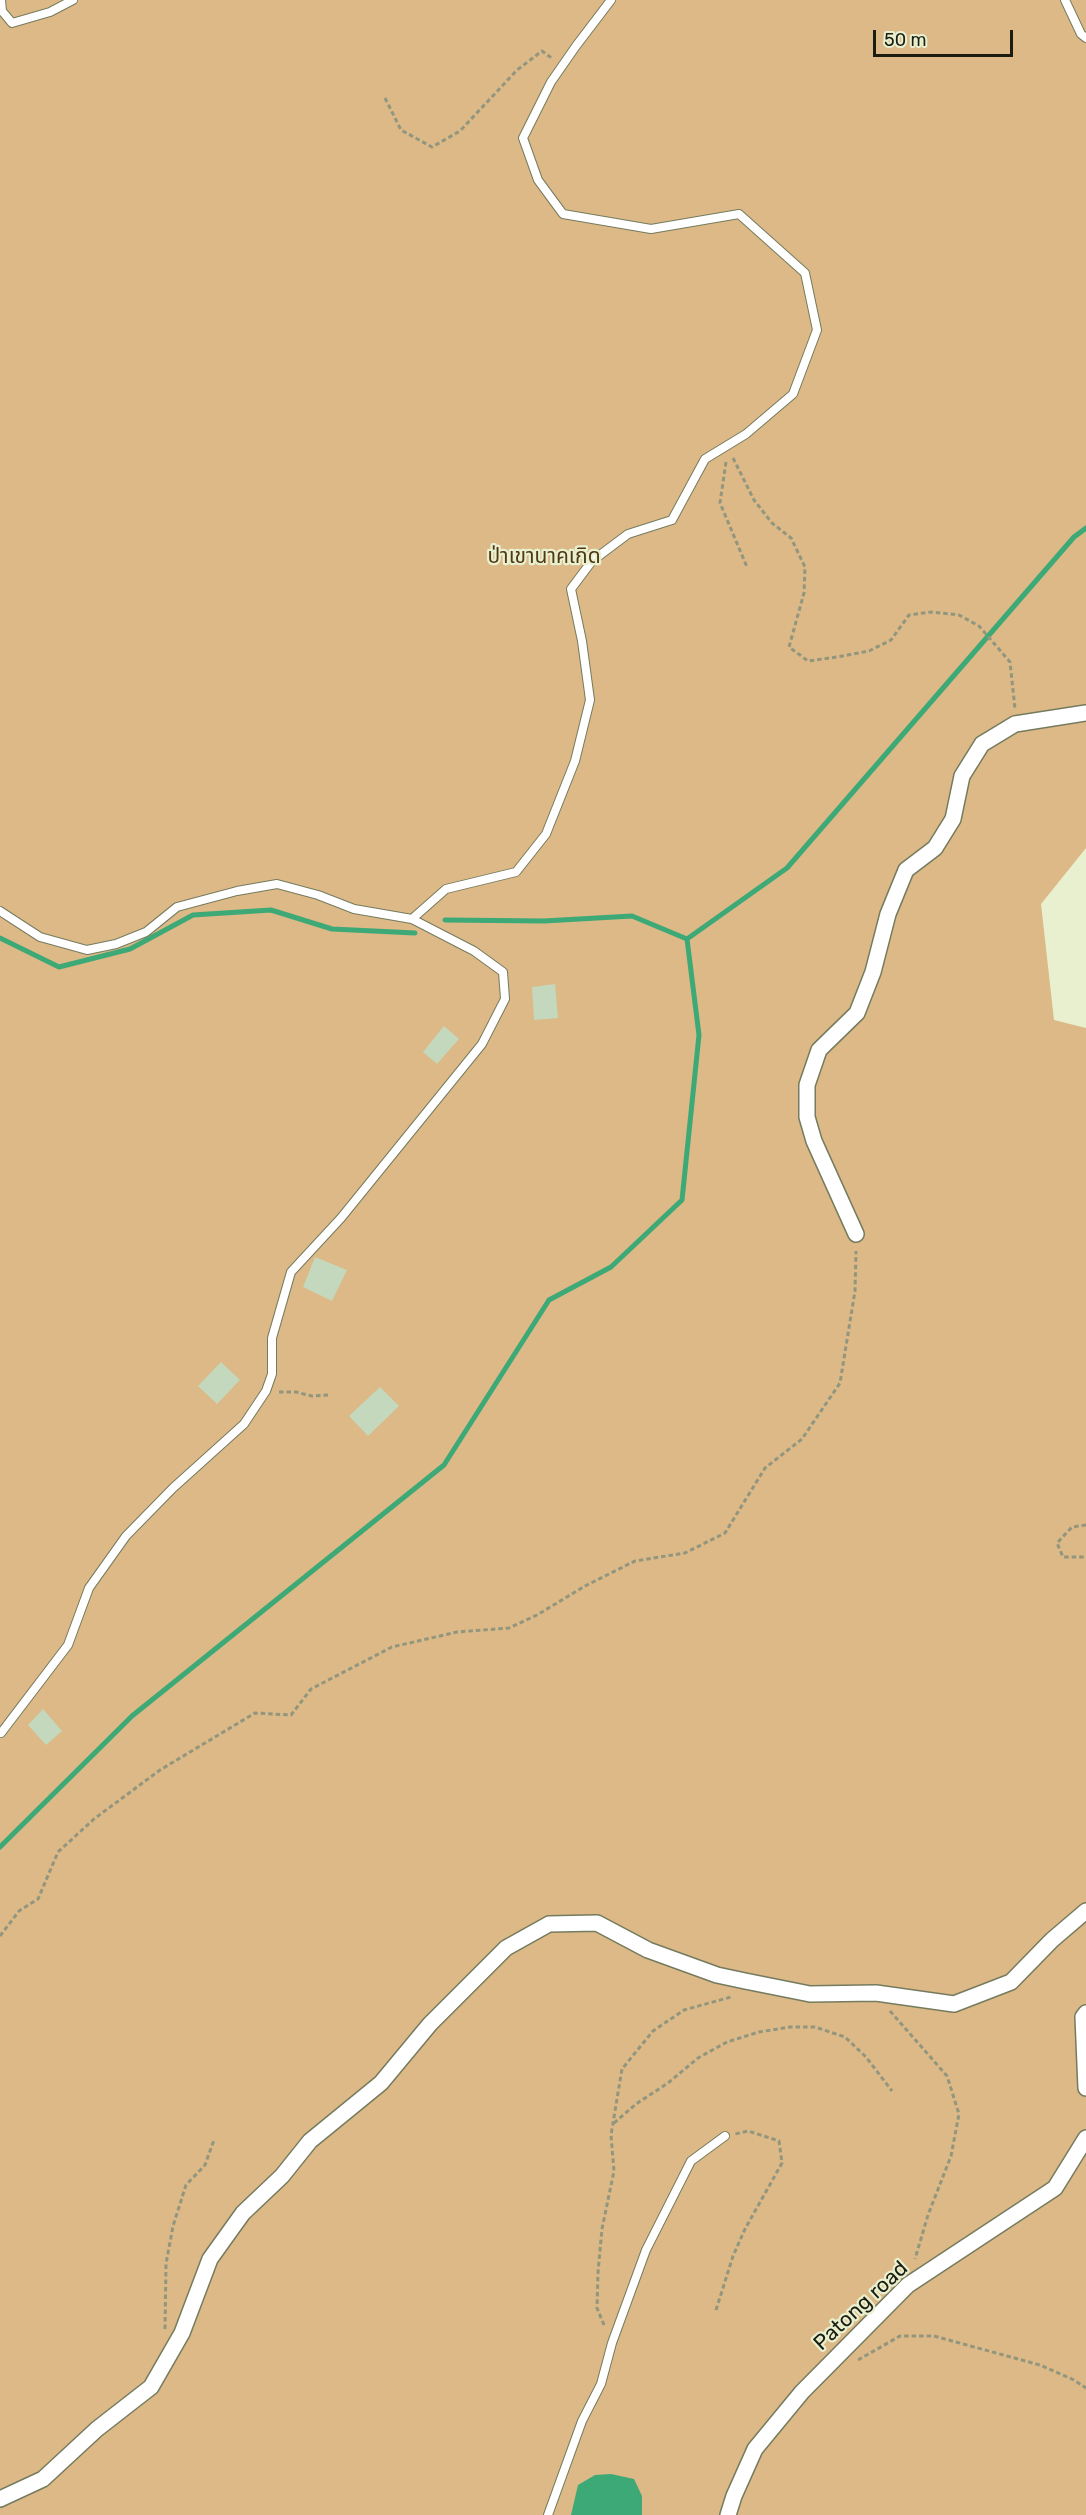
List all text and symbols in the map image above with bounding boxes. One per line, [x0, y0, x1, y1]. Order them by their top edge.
scale bar [876, 18, 1016, 56]
text: 50 m [884, 29, 927, 51]
park label: ป่าเขานาคเกิด [487, 544, 601, 570]
street label: Patong road [809, 2256, 913, 2356]

